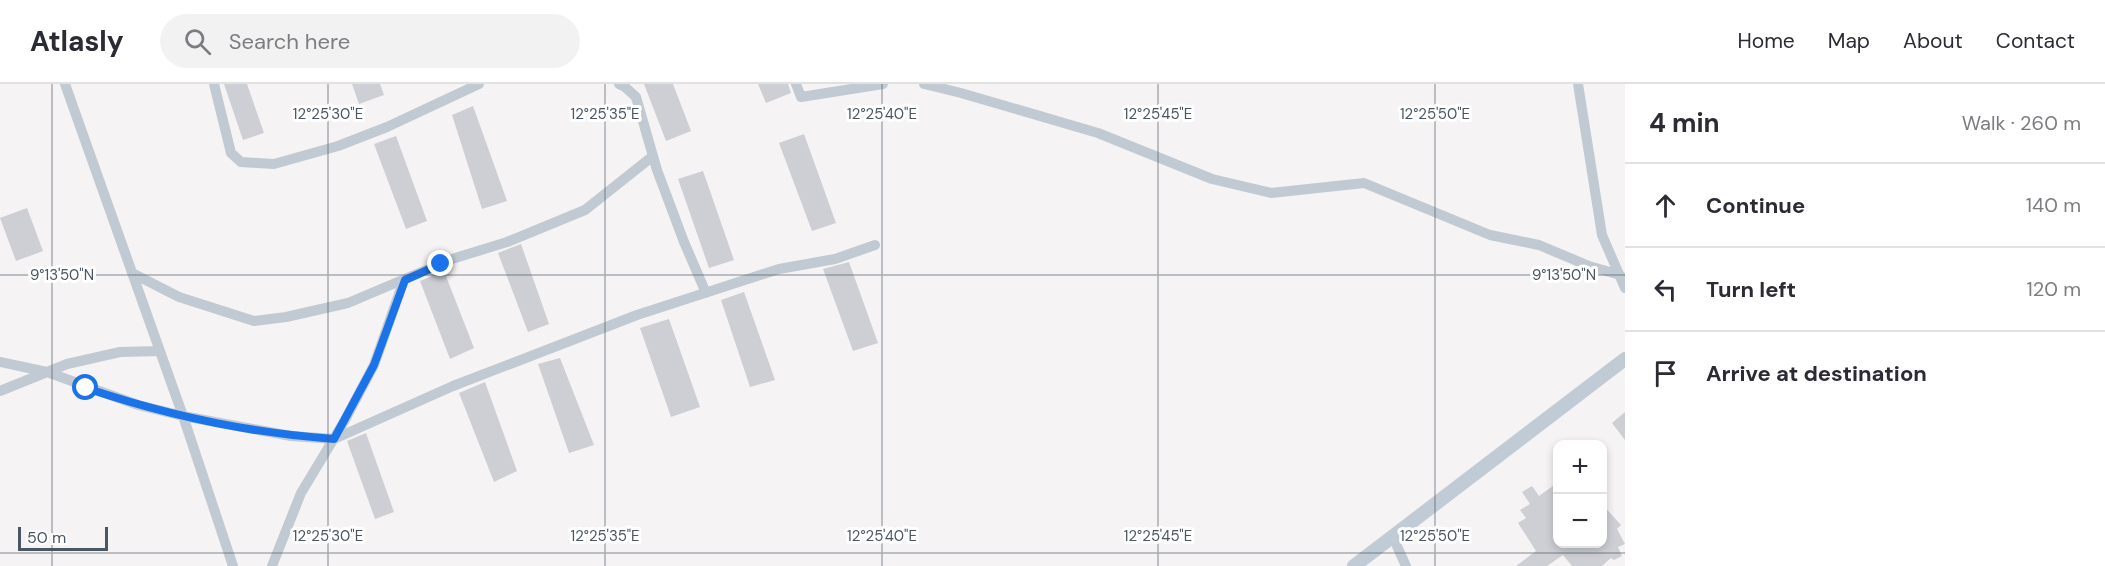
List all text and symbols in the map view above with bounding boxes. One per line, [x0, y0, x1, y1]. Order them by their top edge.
search box [160, 14, 580, 68]
text: Atlasly [30, 23, 124, 60]
icon: search [181, 25, 214, 58]
text: Search here [229, 27, 350, 56]
text: Home [1737, 27, 1795, 55]
text: Map [1828, 27, 1870, 55]
text: About [1903, 27, 1963, 55]
text: Contact [1996, 27, 2075, 55]
text: 12°25'30"E [293, 104, 363, 124]
text: 12°25'35"E [571, 104, 640, 124]
text: 12°25'40"E [847, 104, 917, 124]
text: 12°25'45"E [1124, 104, 1192, 124]
text: 12°25'50"E [1400, 104, 1470, 124]
text: 4 min [1649, 106, 1720, 140]
text: Walk · 260 m [1962, 110, 2081, 136]
icon: ahead [1649, 189, 1682, 222]
text: Continue [1706, 191, 1805, 220]
text: 140 m [2026, 192, 2081, 218]
route end [427, 250, 453, 276]
text: 9°13'50"N [30, 265, 94, 285]
text: 9°13'50"N [1532, 265, 1596, 285]
icon: left [1649, 273, 1682, 306]
text: Turn left [1706, 275, 1796, 304]
text: 120 m [2027, 276, 2081, 302]
icon: arrive [1649, 357, 1682, 390]
text: Arrive at destination [1706, 359, 1927, 388]
route start [72, 374, 98, 400]
map controls [1553, 440, 1607, 548]
button: + [1553, 440, 1607, 494]
button: − [1553, 494, 1607, 548]
scale bar [18, 524, 108, 552]
text: 12°25'30"E [293, 526, 363, 546]
text: 12°25'35"E [571, 526, 640, 546]
text: 12°25'40"E [847, 526, 917, 546]
text: 12°25'45"E [1124, 526, 1192, 546]
text: 12°25'50"E [1400, 526, 1470, 546]
text: 50 m [27, 527, 66, 548]

